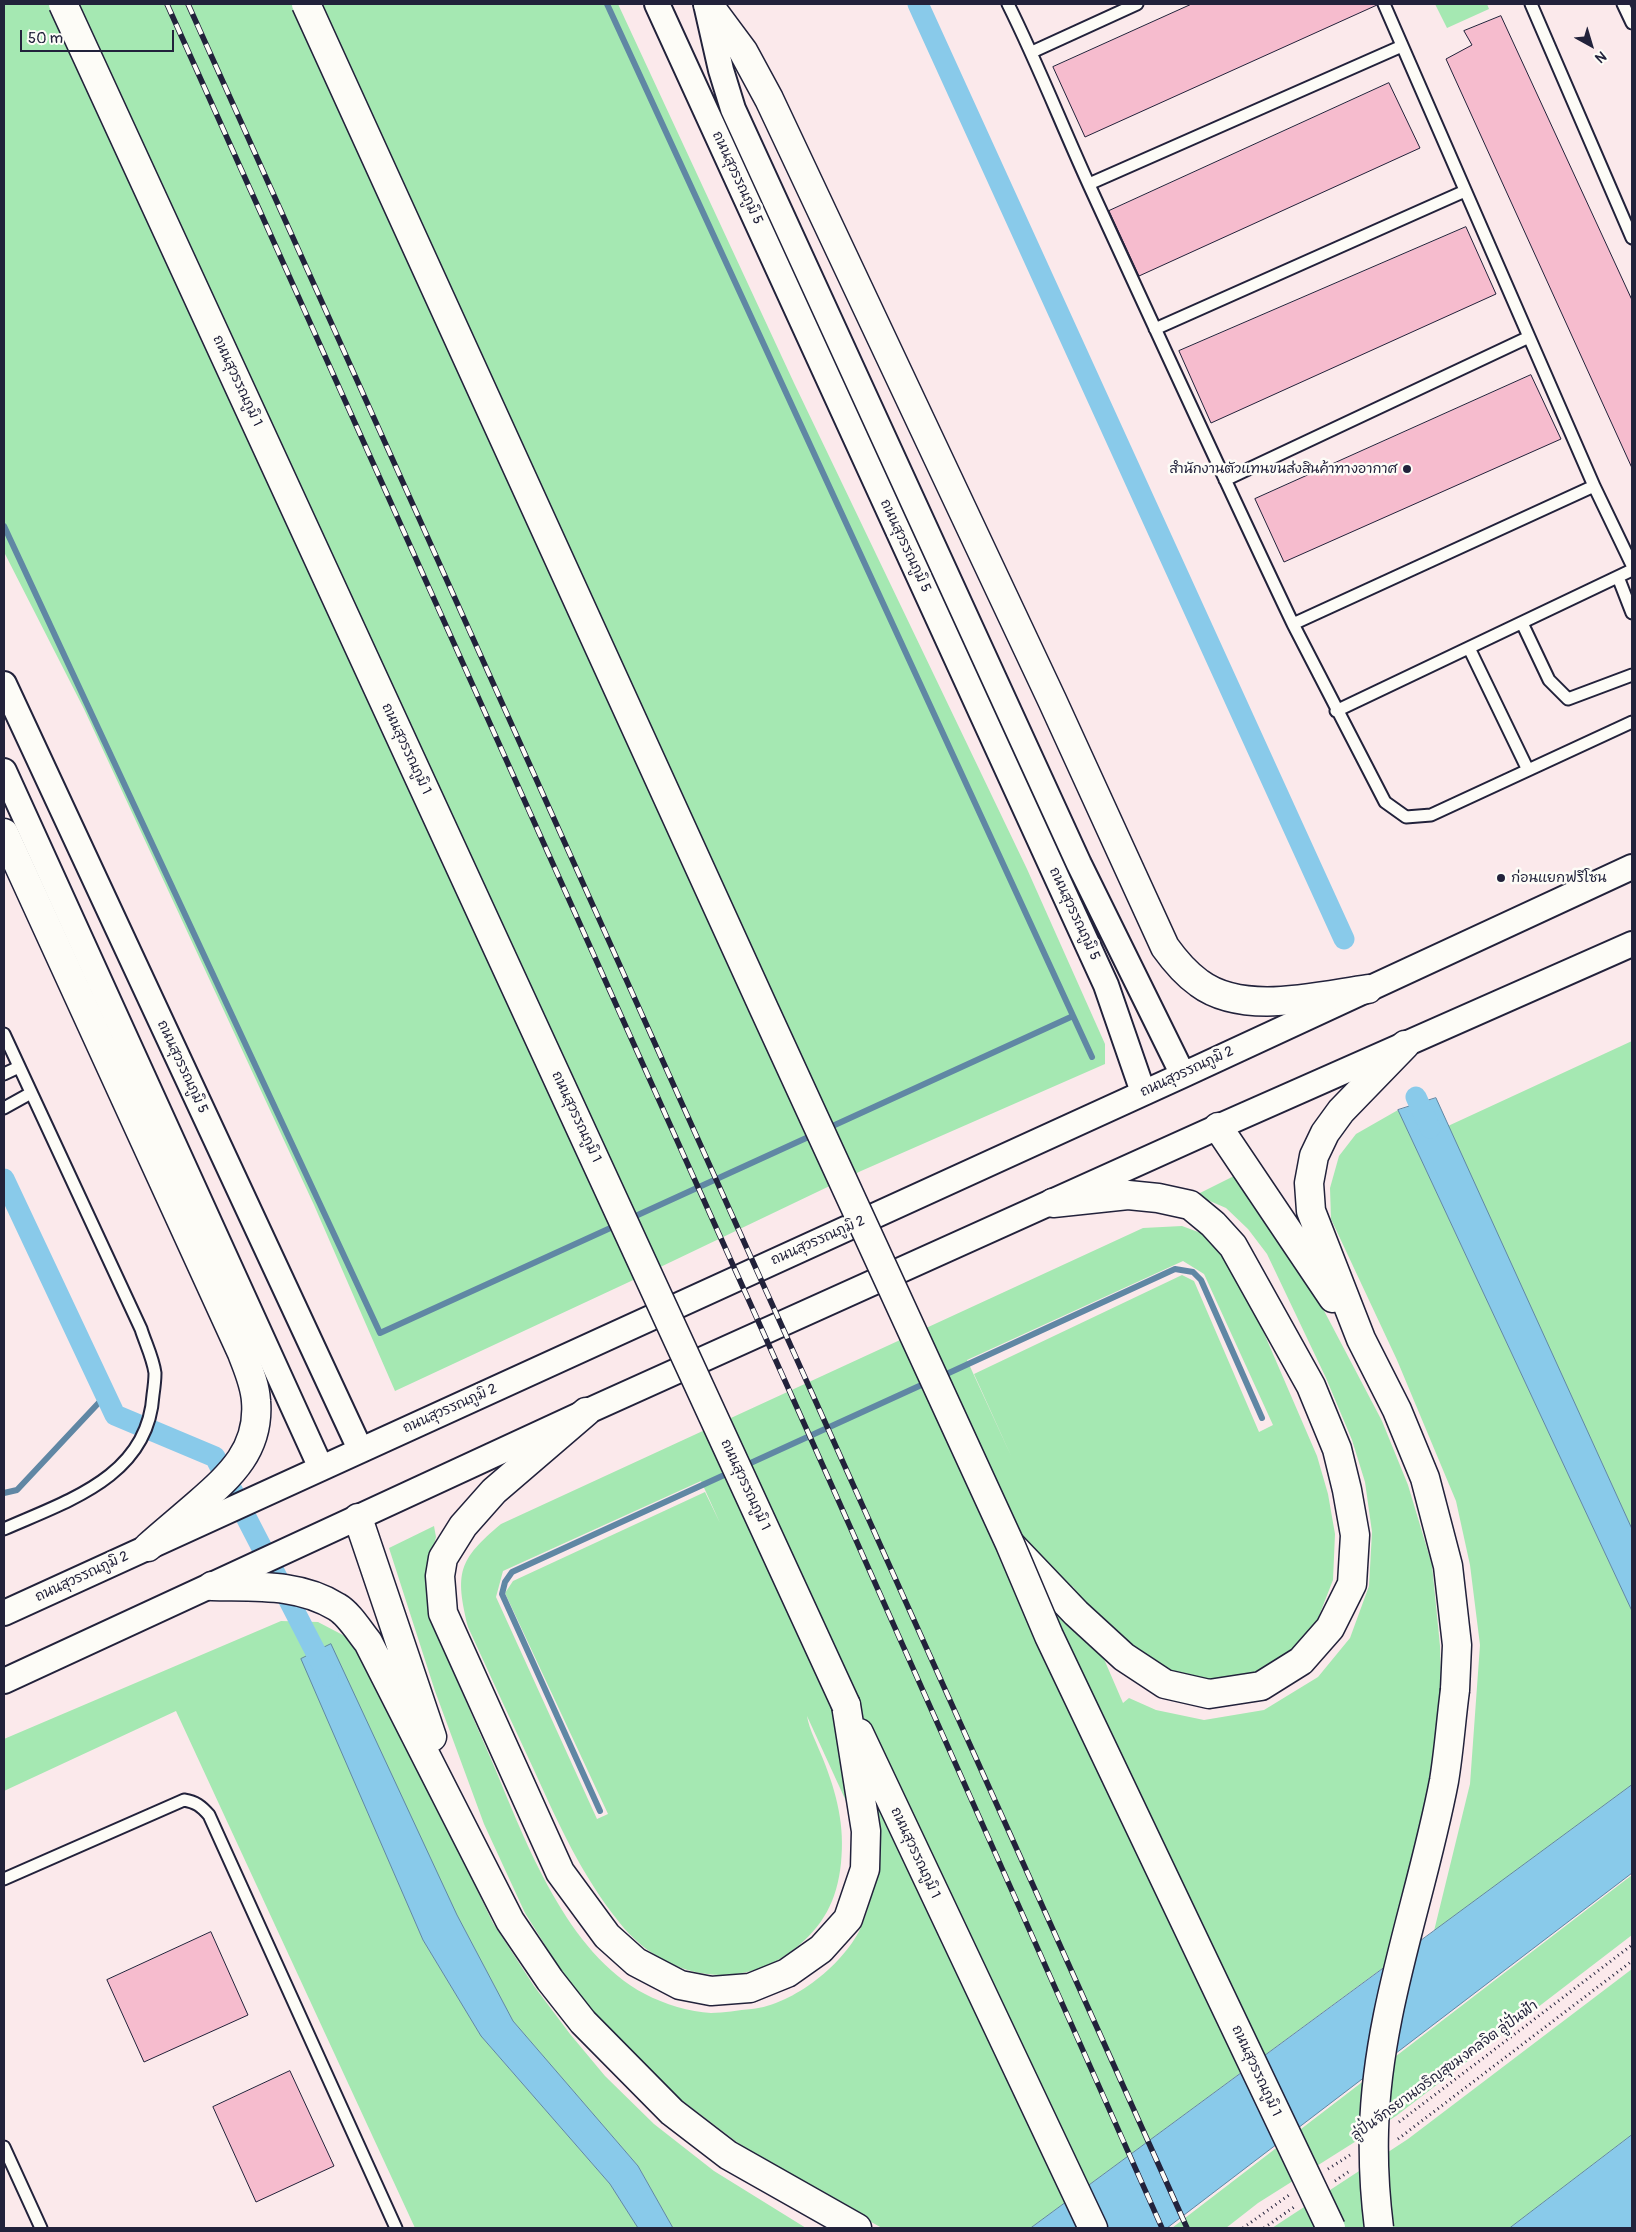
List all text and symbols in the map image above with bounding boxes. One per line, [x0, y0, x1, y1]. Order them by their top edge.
scale bar [22, 20, 176, 52]
north arrow [1566, 20, 1616, 70]
text: 50 m [28, 29, 63, 48]
text: N [1592, 47, 1610, 67]
street label: ถนนสุวรรณภูมิ 5 [708, 129, 766, 227]
street label: ถนนสุวรรณภูมิ 1 [209, 333, 265, 429]
place label: สำนักงานตัวแทนขนส่งสินค้าทางอากาศ [1169, 461, 1397, 477]
marker: สำนักงานตัวแทนขนส่งสินค้าทางอากาศ [1401, 463, 1413, 475]
street label: ถนนสุวรรณภูมิ 5 [876, 497, 934, 595]
street label: ถนนสุวรรณภูมิ 1 [378, 701, 434, 797]
street label: ถนนสุวรรณภูมิ 5 [1045, 865, 1103, 963]
place label: ก่อนแยกฟรีโซน [1511, 870, 1607, 886]
marker: ก่อนแยกฟรีโซน [1495, 872, 1507, 884]
street label: ถนนสุวรรณภูมิ 5 [153, 1018, 211, 1116]
street label: ถนนสุวรรณภูมิ 2 [1138, 1043, 1236, 1101]
street label: ถนนสุวรรณภูมิ 1 [548, 1069, 604, 1165]
street label: ถนนสุวรรณภูมิ 2 [768, 1213, 868, 1269]
street label: ถนนสุวรรณภูมิ 2 [400, 1381, 500, 1437]
street label: ถนนสุวรรณภูมิ 1 [717, 1437, 773, 1533]
street label: ถนนสุวรรณภูมิ 2 [33, 1548, 131, 1606]
street label: ถนนสุวรรณภูมิ 1 [887, 1805, 943, 1901]
street label: ลู่ปั่นจักรยานเจริญสุขมงคลจิต ลู่ปั่นฟ้า [1348, 1998, 1542, 2144]
street label: ถนนสุวรรณภูมิ 1 [1228, 2023, 1284, 2119]

